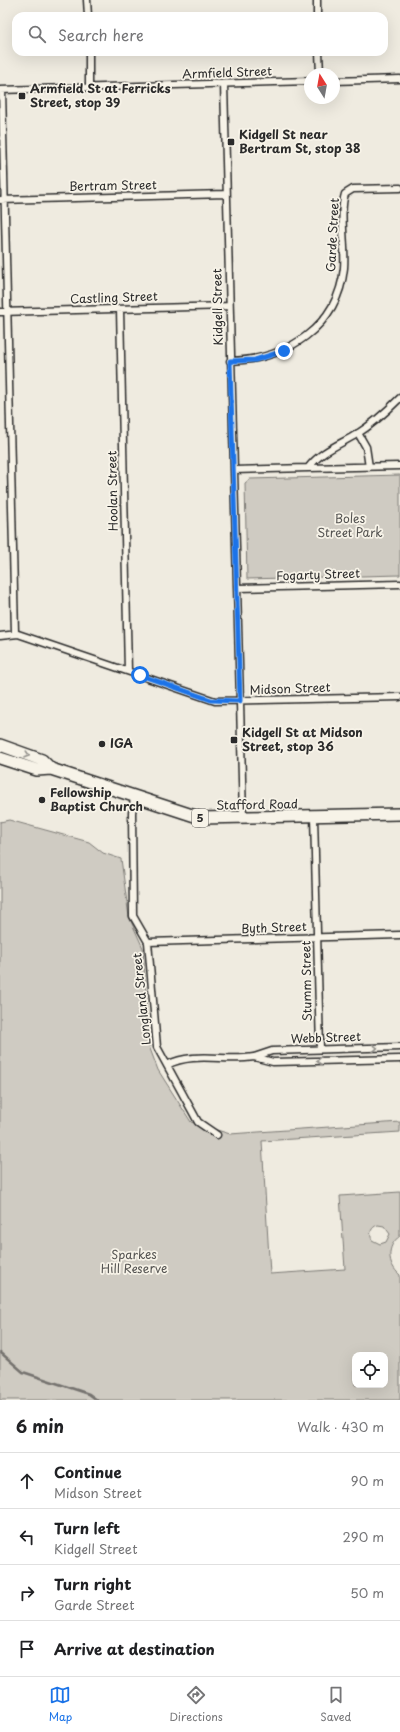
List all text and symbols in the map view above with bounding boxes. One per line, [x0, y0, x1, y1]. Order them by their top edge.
search box [12, 12, 388, 56]
icon: search [26, 23, 48, 45]
text: Search here [58, 23, 144, 46]
street label: Armfield Street [182, 61, 272, 83]
north arrow [304, 68, 340, 104]
place label: Armfield St at Ferricks Street, stop 39 [30, 79, 171, 111]
marker: Armfield St at Ferricks Street, stop 39 [17, 91, 27, 101]
place label: Kidgell St near Bertram St, stop 38 [239, 125, 360, 157]
marker: Kidgell St near Bertram St, stop 38 [226, 137, 236, 147]
street label: Bertram Street [69, 175, 157, 195]
street label: Garde Street [321, 197, 343, 273]
street label: Kidgell Street [207, 268, 227, 346]
street label: Castling Street [70, 286, 158, 308]
route end [275, 342, 293, 360]
street label: Hoolan Street [102, 451, 122, 531]
park label: Boles Street Park [317, 509, 383, 541]
street label: Fogarty Street [276, 564, 360, 584]
route start [131, 666, 149, 684]
street label: Midson Street [249, 678, 331, 698]
place label: Kidgell St at Midson Street, stop 36 [242, 723, 363, 755]
place label: IGA [110, 734, 133, 752]
marker: Kidgell St at Midson Street, stop 36 [229, 735, 239, 745]
marker: IGA [97, 739, 107, 749]
one-way arrow [23, 750, 30, 758]
place label: Fellowship Baptist Church [50, 783, 143, 815]
street label: Stafford Road [216, 794, 298, 814]
marker: Fellowship Baptist Church [37, 795, 47, 805]
road number: 5 [192, 809, 208, 827]
street label: Byth Street [241, 917, 307, 937]
street label: Stumm Street [296, 940, 316, 1022]
street label: Longland Street [127, 952, 155, 1046]
street label: Webb Street [291, 1027, 361, 1047]
one-way arrow [372, 1044, 378, 1052]
one-way arrow [316, 1057, 322, 1065]
park label: Sparkes Hill Reserve [101, 1245, 167, 1277]
map controls [352, 1352, 388, 1388]
button: locate [352, 1352, 388, 1388]
text: 6 min [16, 1413, 64, 1439]
text: Walk · 430 m [297, 1417, 384, 1436]
text: Continue [54, 1460, 122, 1483]
icon: ahead [16, 1470, 38, 1492]
text: 90 m [351, 1471, 384, 1490]
text: Midson Street [54, 1483, 142, 1502]
text: Turn left [54, 1516, 120, 1539]
icon: left [16, 1526, 38, 1548]
text: 290 m [343, 1527, 384, 1546]
text: Kidgell Street [54, 1539, 137, 1558]
text: Turn right [54, 1572, 131, 1595]
icon: right [16, 1582, 38, 1604]
text: 50 m [350, 1583, 384, 1602]
text: Garde Street [54, 1595, 135, 1614]
text: Arrive at destination [54, 1637, 215, 1660]
icon: arrive [16, 1638, 38, 1660]
tab: Map [49, 1684, 72, 1725]
tab: Directions [169, 1684, 223, 1725]
tab: Saved [320, 1684, 351, 1725]

